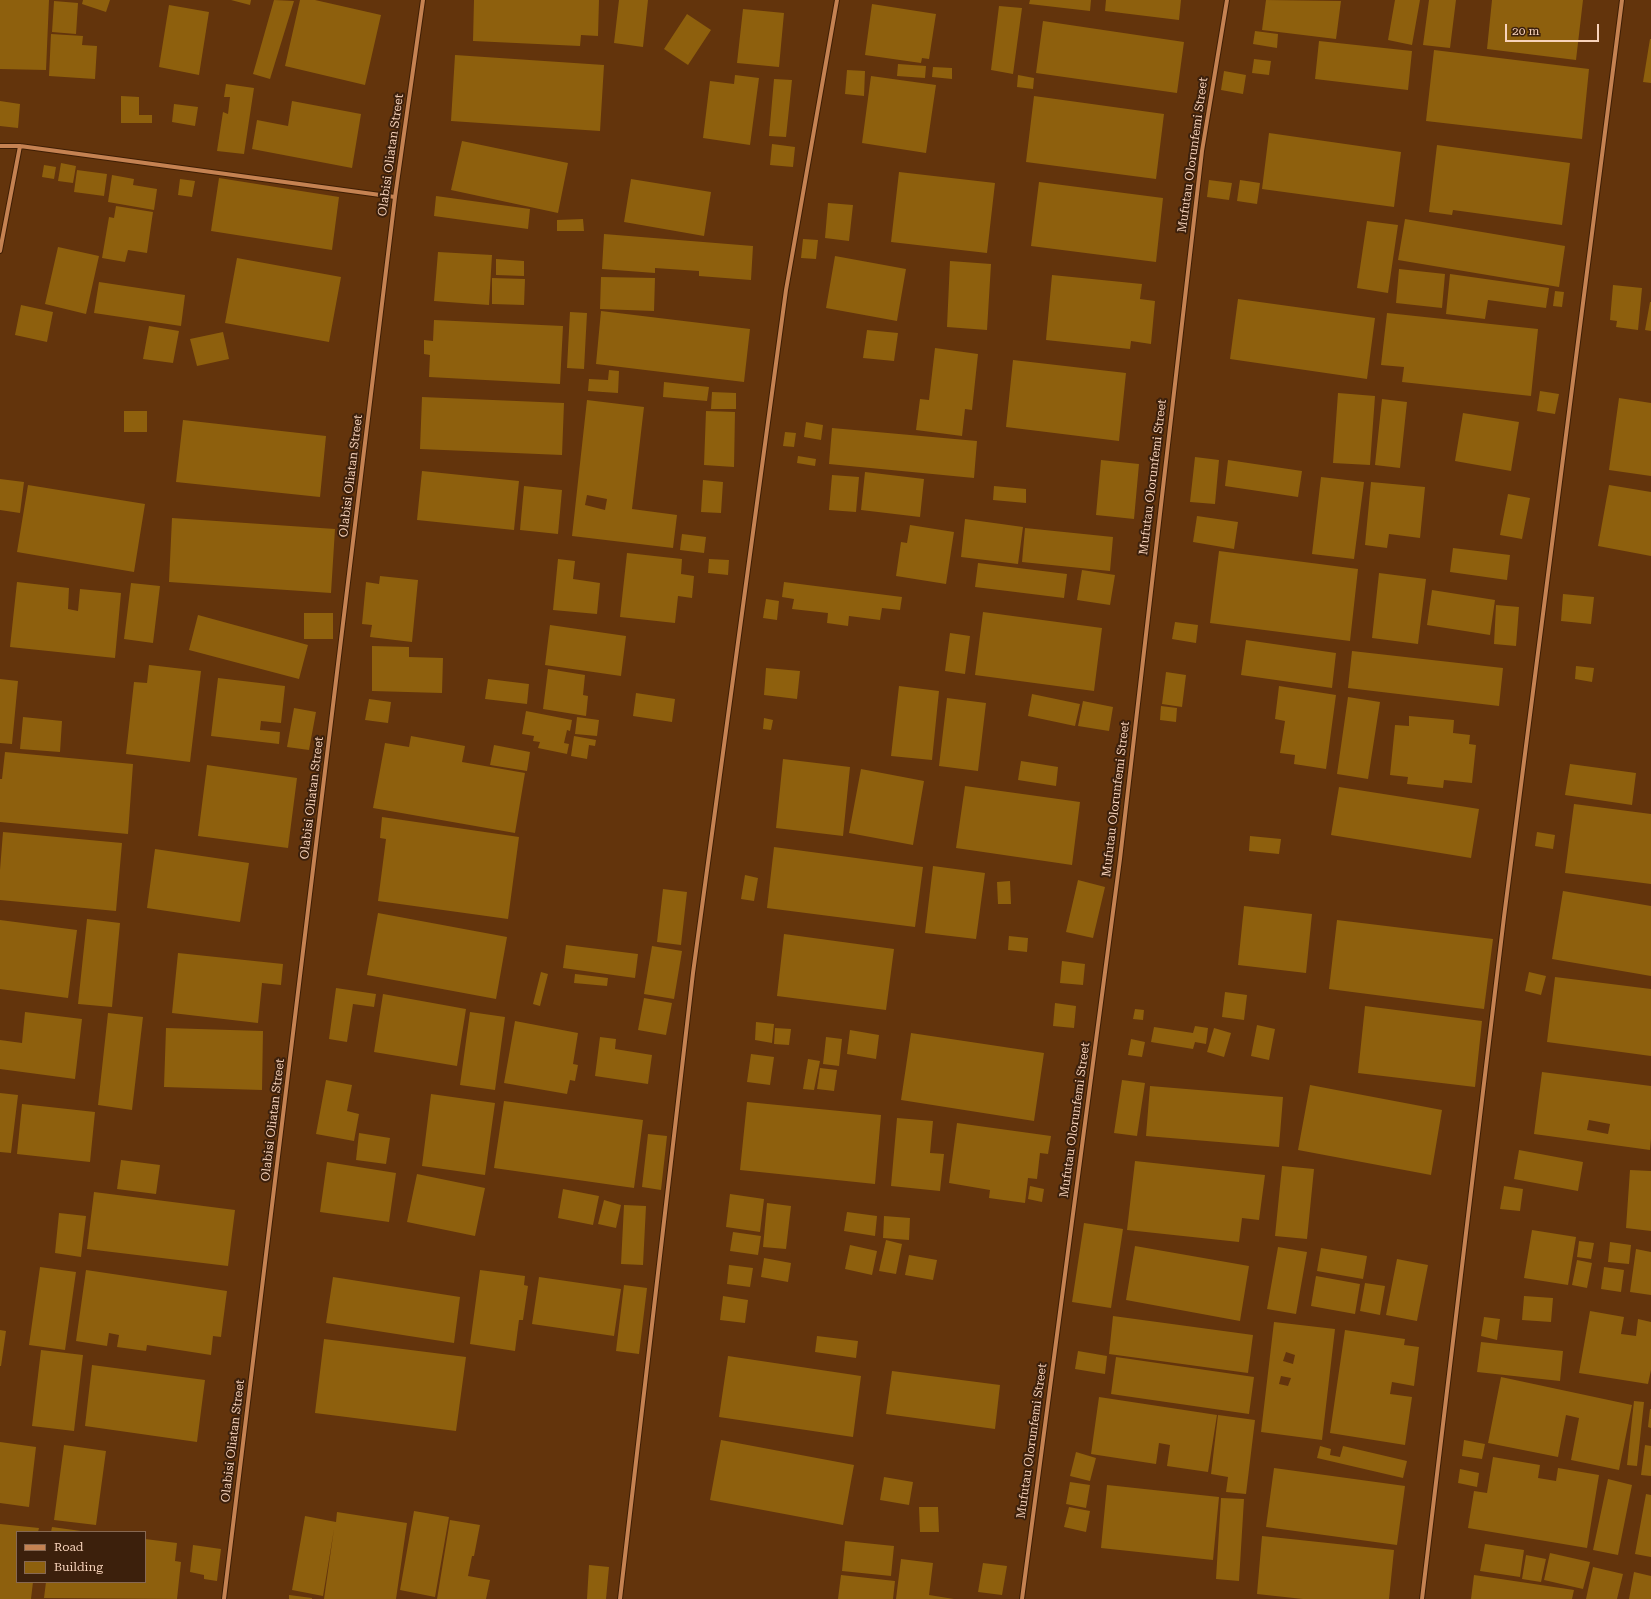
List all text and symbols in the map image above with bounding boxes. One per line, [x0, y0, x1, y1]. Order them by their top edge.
scale bar [1507, 16, 1601, 42]
text: 20 m [1512, 24, 1539, 38]
street label: Mufutau Olorunfemi Street [1175, 76, 1211, 234]
street label: Olabisi Oliatan Street [375, 93, 407, 217]
street label: Mufutau Olorunfemi Street [1136, 398, 1170, 556]
street label: Olabisi Oliatan Street [336, 414, 366, 538]
street label: Mufutau Olorunfemi Street [1099, 720, 1133, 878]
street label: Olabisi Oliatan Street [297, 736, 327, 860]
street label: Mufutau Olorunfemi Street [1057, 1041, 1093, 1199]
street label: Olabisi Oliatan Street [258, 1058, 288, 1182]
street label: Mufutau Olorunfemi Street [1014, 1362, 1050, 1520]
street label: Olabisi Oliatan Street [218, 1379, 248, 1503]
legend [16, 1531, 146, 1583]
text: Road [54, 1540, 83, 1554]
text: Building [54, 1560, 103, 1574]

